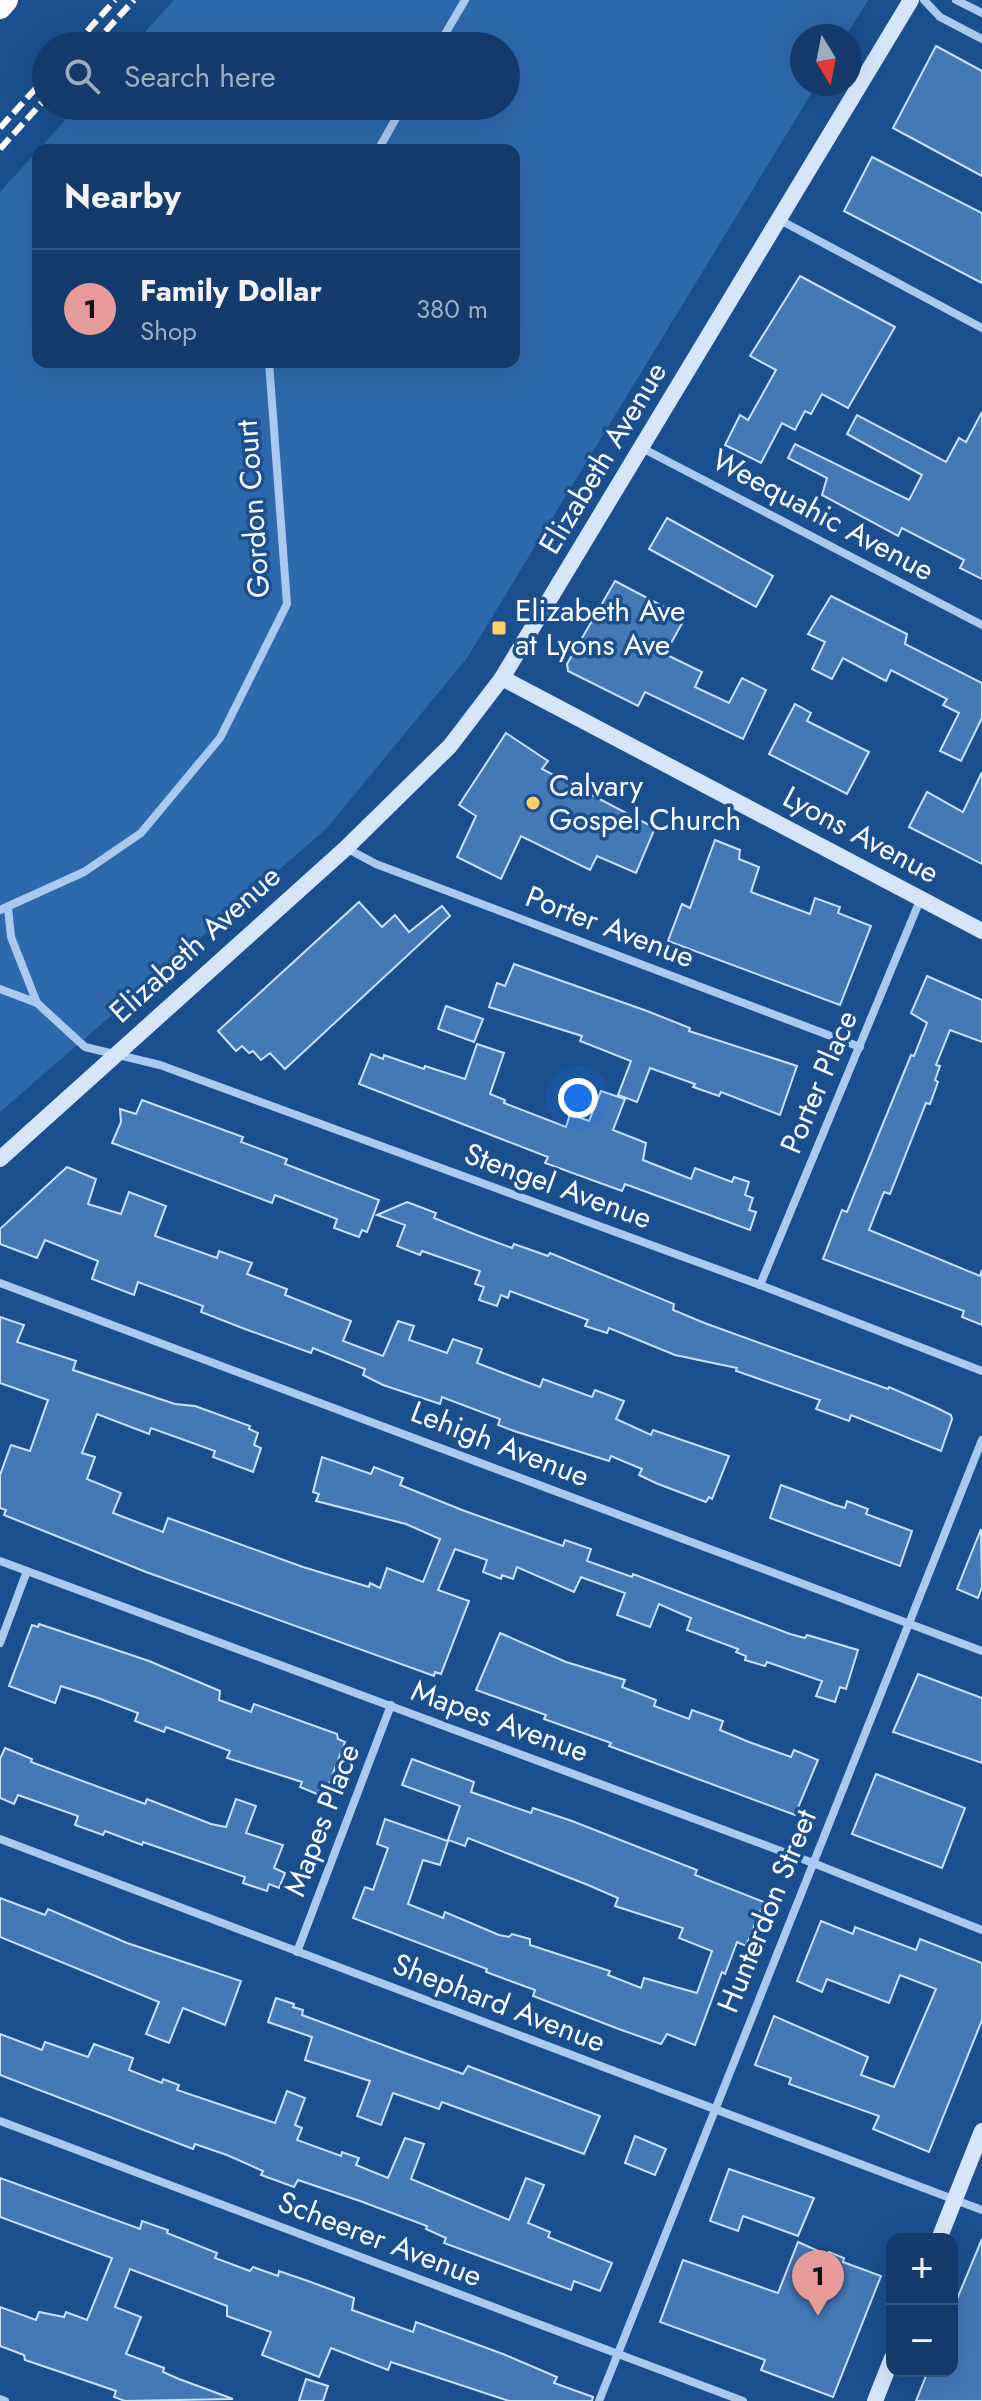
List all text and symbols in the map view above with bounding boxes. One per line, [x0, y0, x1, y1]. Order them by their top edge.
north arrow [790, 24, 862, 96]
search box [32, 32, 520, 120]
icon: search [60, 54, 104, 98]
text: Search here [124, 55, 276, 98]
text: Nearby [64, 172, 181, 221]
text: Family Dollar [140, 269, 322, 312]
text: 1 [83, 290, 97, 328]
text: 380 m [416, 290, 488, 328]
text: Shop [140, 312, 197, 350]
street label: Elizabeth Avenue [528, 353, 677, 562]
street label: Gordon Court [225, 418, 280, 599]
street label: Weequahic Avenue [705, 438, 942, 591]
place label: Elizabeth Ave at Lyons Ave [515, 589, 685, 666]
marker: Elizabeth Ave at Lyons Ave [490, 619, 508, 637]
place label: Calvary Gospel Church [549, 764, 741, 841]
street label: Lyons Avenue [775, 775, 947, 894]
marker: Calvary Gospel Church [524, 794, 542, 812]
street label: Elizabeth Avenue [100, 855, 290, 1032]
street label: Porter Avenue [520, 875, 701, 978]
street label: Porter Place [769, 1004, 868, 1160]
your location [558, 1078, 598, 1118]
street label: Stengel Avenue [458, 1132, 658, 1239]
street label: Lehigh Avenue [405, 1390, 596, 1497]
street label: Mapes Avenue [406, 1669, 595, 1773]
street label: Mapes Place [273, 1737, 370, 1902]
street label: Hunterdon Street [706, 1802, 827, 2019]
street label: Shephard Avenue [387, 1942, 612, 2063]
street label: Scheerer Avenue [272, 2180, 488, 2297]
map controls [886, 2233, 958, 2377]
button: + [886, 2233, 958, 2305]
pin: 1 [792, 2250, 844, 2316]
button: − [886, 2305, 958, 2377]

